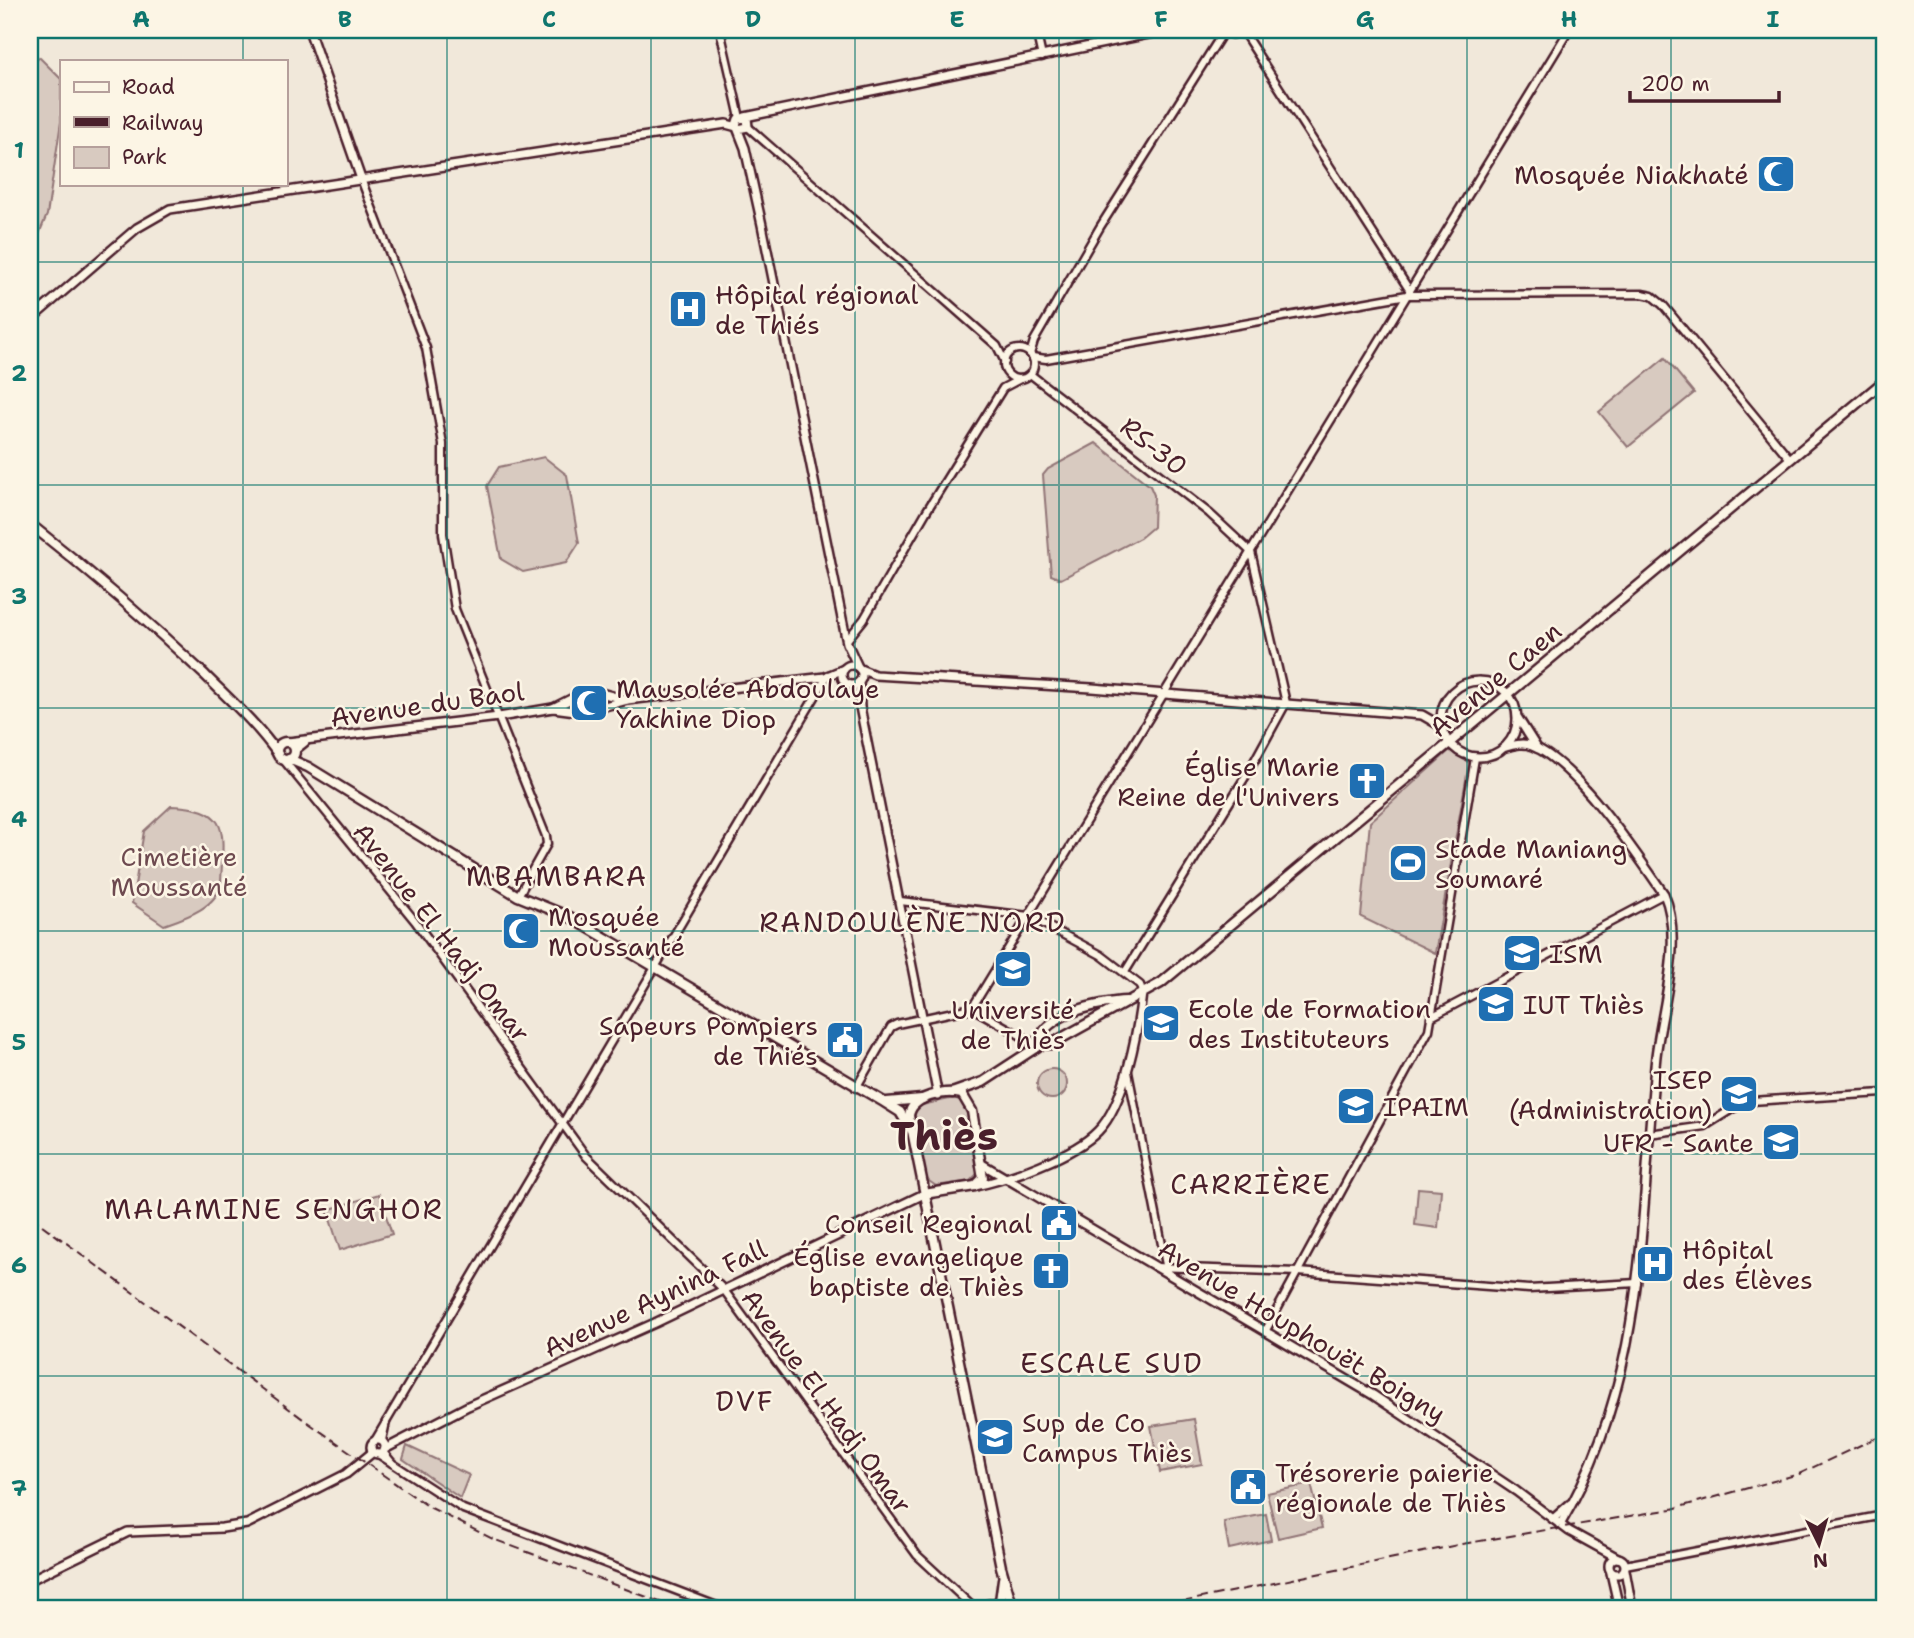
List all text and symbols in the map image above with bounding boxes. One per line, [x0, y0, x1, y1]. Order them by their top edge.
text: A [132, 4, 150, 34]
text: B [338, 4, 352, 34]
text: C [542, 4, 556, 34]
text: D [745, 4, 761, 34]
text: E [949, 4, 965, 34]
text: F [1154, 4, 1168, 34]
text: G [1356, 4, 1375, 34]
text: H [1561, 4, 1577, 34]
text: I [1767, 4, 1780, 34]
legend [60, 60, 287, 186]
scale bar [1630, 60, 1779, 104]
text: 200 m [1641, 70, 1710, 98]
text: Road [122, 73, 175, 101]
text: Railway [122, 109, 204, 137]
text: 1 [14, 135, 24, 165]
text: Park [122, 143, 167, 171]
mosque icon: Mosquée Niakhaté [1755, 153, 1797, 195]
place label: Mosquée Niakhaté [1514, 157, 1749, 192]
place label: Hôpital régional de Thiés [715, 277, 918, 342]
hospital icon: Hôpital régional de Thiés [667, 288, 709, 330]
text: 2 [11, 358, 27, 388]
street label: RS-30 [1113, 409, 1195, 483]
text: 3 [11, 581, 27, 611]
street label: Avenue Caen [1421, 613, 1569, 745]
place label: Mausolée Abdoulaye Yakhine Diop [616, 671, 880, 736]
street label: Avenue du Baol [328, 673, 526, 735]
mosque icon: Mausolée Abdoulaye Yakhine Diop [568, 682, 610, 724]
place label: Église Marie Reine de l'Univers [1117, 749, 1340, 814]
church icon: Église Marie Reine de l'Univers [1346, 760, 1388, 802]
text: 4 [11, 804, 27, 834]
street label: Avenue El Hadj Omar [345, 815, 539, 1049]
place label: Stade Maniang Soumaré [1435, 831, 1627, 896]
park label: Cimetière Moussanté [110, 839, 248, 904]
sports icon: Stade Maniang Soumaré [1387, 842, 1429, 884]
district label: MBAMBARA [466, 857, 648, 895]
place label: Mosquée Moussanté [548, 899, 685, 964]
district label: RANDOULÈNE NORD [759, 903, 1067, 941]
mosque icon: Mosquée Moussanté [500, 910, 542, 952]
school or university icon: ISM [1501, 932, 1543, 974]
place label: ISM [1549, 936, 1602, 971]
school or university icon: Université de Thiès [992, 948, 1034, 990]
school or university icon: IUT Thiès [1475, 983, 1517, 1025]
place label: IUT Thiès [1523, 987, 1644, 1022]
place label: Ecole de Formation des Instituteurs [1188, 991, 1431, 1056]
place label: Université de Thiès [951, 992, 1075, 1057]
school or university icon: Ecole de Formation des Instituteurs [1140, 1002, 1182, 1044]
place label: Sapeurs Pompiers de Thiés [599, 1008, 818, 1073]
public building icon: Sapeurs Pompiers de Thiés [824, 1019, 866, 1061]
text: 5 [12, 1027, 26, 1057]
place label: ISEP (Administration) [1509, 1062, 1712, 1127]
school or university icon: ISEP (Administration) [1718, 1073, 1760, 1115]
school or university icon: IPAIM [1335, 1085, 1377, 1127]
place label: IPAIM [1383, 1089, 1469, 1124]
district label: Thiès [890, 1109, 998, 1163]
school or university icon: UFR - Sante [1760, 1121, 1802, 1163]
place label: UFR - Sante [1603, 1125, 1754, 1160]
district label: CARRIÈRE [1170, 1165, 1332, 1203]
district label: MALAMINE SENGHOR [104, 1190, 444, 1228]
public building icon: Conseil Regional [1038, 1202, 1080, 1244]
place label: Conseil Regional [825, 1206, 1032, 1241]
street label: Avenue Aynina Fall [538, 1231, 772, 1365]
street label: Avenue Houphouët Boigny [1152, 1231, 1452, 1431]
place label: Hôpital des Élèves [1682, 1232, 1813, 1297]
place label: Église evangelique baptiste de Thiès [793, 1239, 1024, 1304]
hospital icon: Hôpital des Élèves [1634, 1243, 1676, 1285]
text: 6 [11, 1250, 27, 1280]
church icon: Église evangelique baptiste de Thiès [1030, 1250, 1072, 1292]
street label: Avenue El Hadj Omar [734, 1282, 920, 1520]
district label: ESCALE SUD [1020, 1344, 1204, 1382]
district label: DVF [715, 1382, 775, 1420]
place label: Sup de Co Campus Thiès [1022, 1405, 1192, 1470]
school or university icon: Sup de Co Campus Thiès [974, 1416, 1016, 1458]
place label: Trésorerie paierie régionale de Thiès [1275, 1455, 1507, 1520]
public building icon: Trésorerie paierie régionale de Thiès [1227, 1466, 1269, 1508]
text: 7 [11, 1473, 27, 1503]
north arrow [1784, 1508, 1854, 1578]
text: N [1812, 1547, 1829, 1574]

